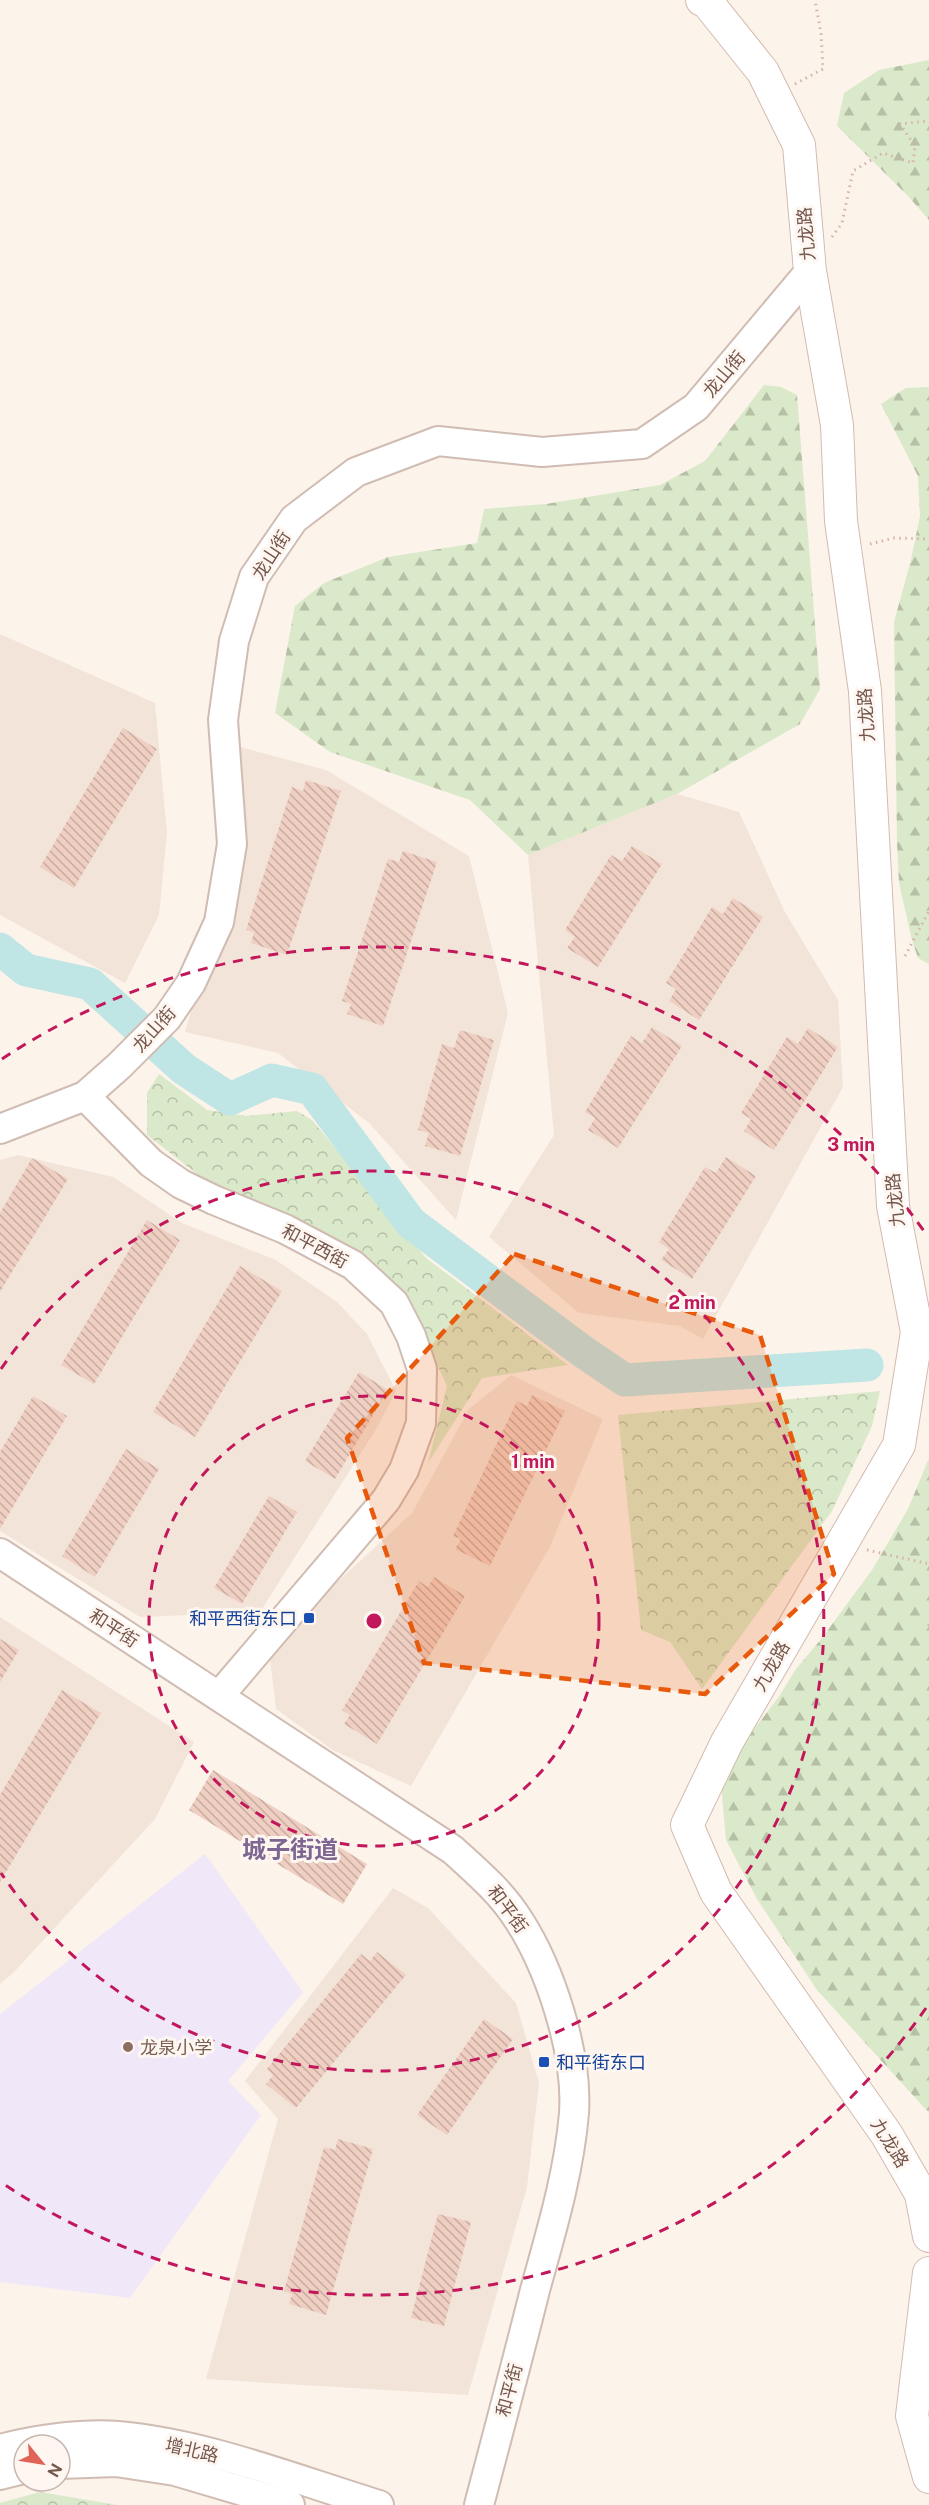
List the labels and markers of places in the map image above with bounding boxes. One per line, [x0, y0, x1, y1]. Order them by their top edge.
place label: 和平西街东口 [189, 1608, 297, 1629]
marker: 和平西街东口 [302, 1611, 316, 1625]
centre of rings [364, 1611, 384, 1631]
place label: 龙泉小学 [140, 2037, 212, 2058]
marker: 龙泉小学 [121, 2040, 135, 2054]
place label: 和平街东口 [556, 2052, 646, 2073]
marker: 和平街东口 [537, 2055, 551, 2069]

